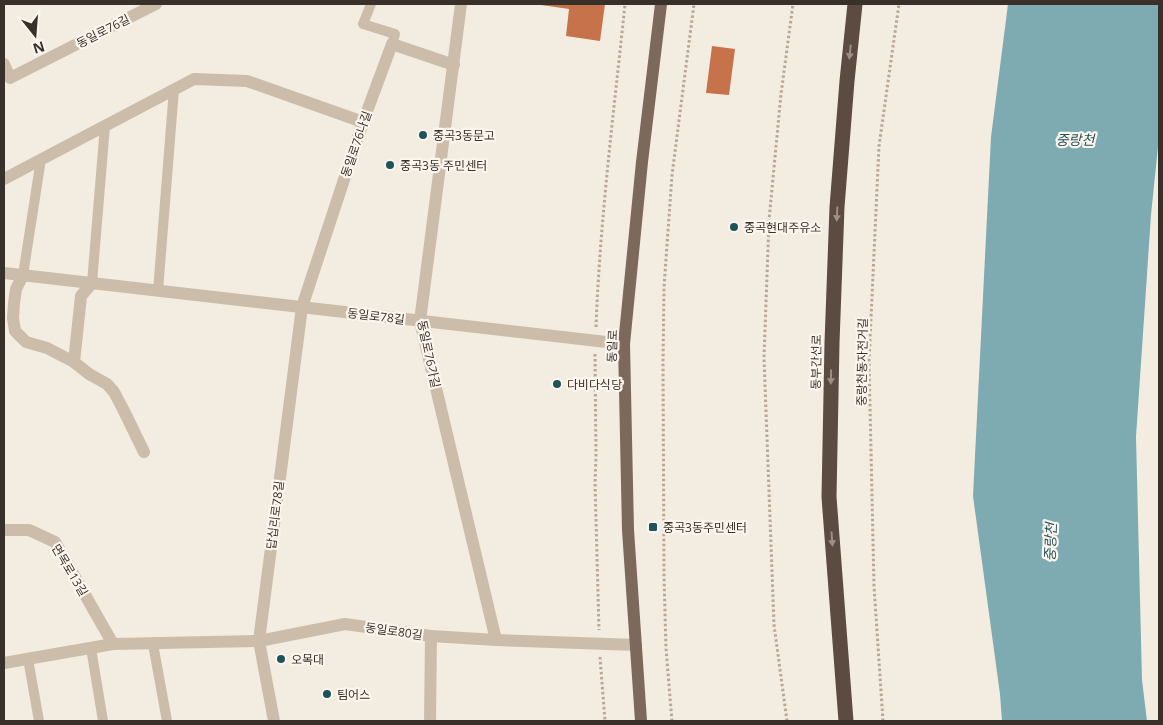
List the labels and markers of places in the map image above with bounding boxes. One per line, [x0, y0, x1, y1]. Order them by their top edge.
place label: 중곡3동문고 [433, 127, 495, 144]
marker: 중곡3동문고 [417, 129, 429, 141]
place label: 중곡3동 주민센터 [400, 157, 487, 174]
marker: 중곡3동 주민센터 [384, 159, 396, 171]
place label: 중곡현대주유소 [744, 219, 821, 236]
marker: 중곡현대주유소 [728, 221, 740, 233]
place label: 다비다식당 [567, 376, 622, 393]
marker: 다비다식당 [551, 378, 563, 390]
place label: 중곡3동주민센터 [663, 519, 747, 536]
marker: 중곡3동주민센터 [647, 521, 659, 533]
place label: 오목대 [291, 651, 324, 668]
marker: 오목대 [275, 653, 287, 665]
place label: 팀어스 [337, 686, 370, 703]
marker: 팀어스 [321, 688, 333, 700]

